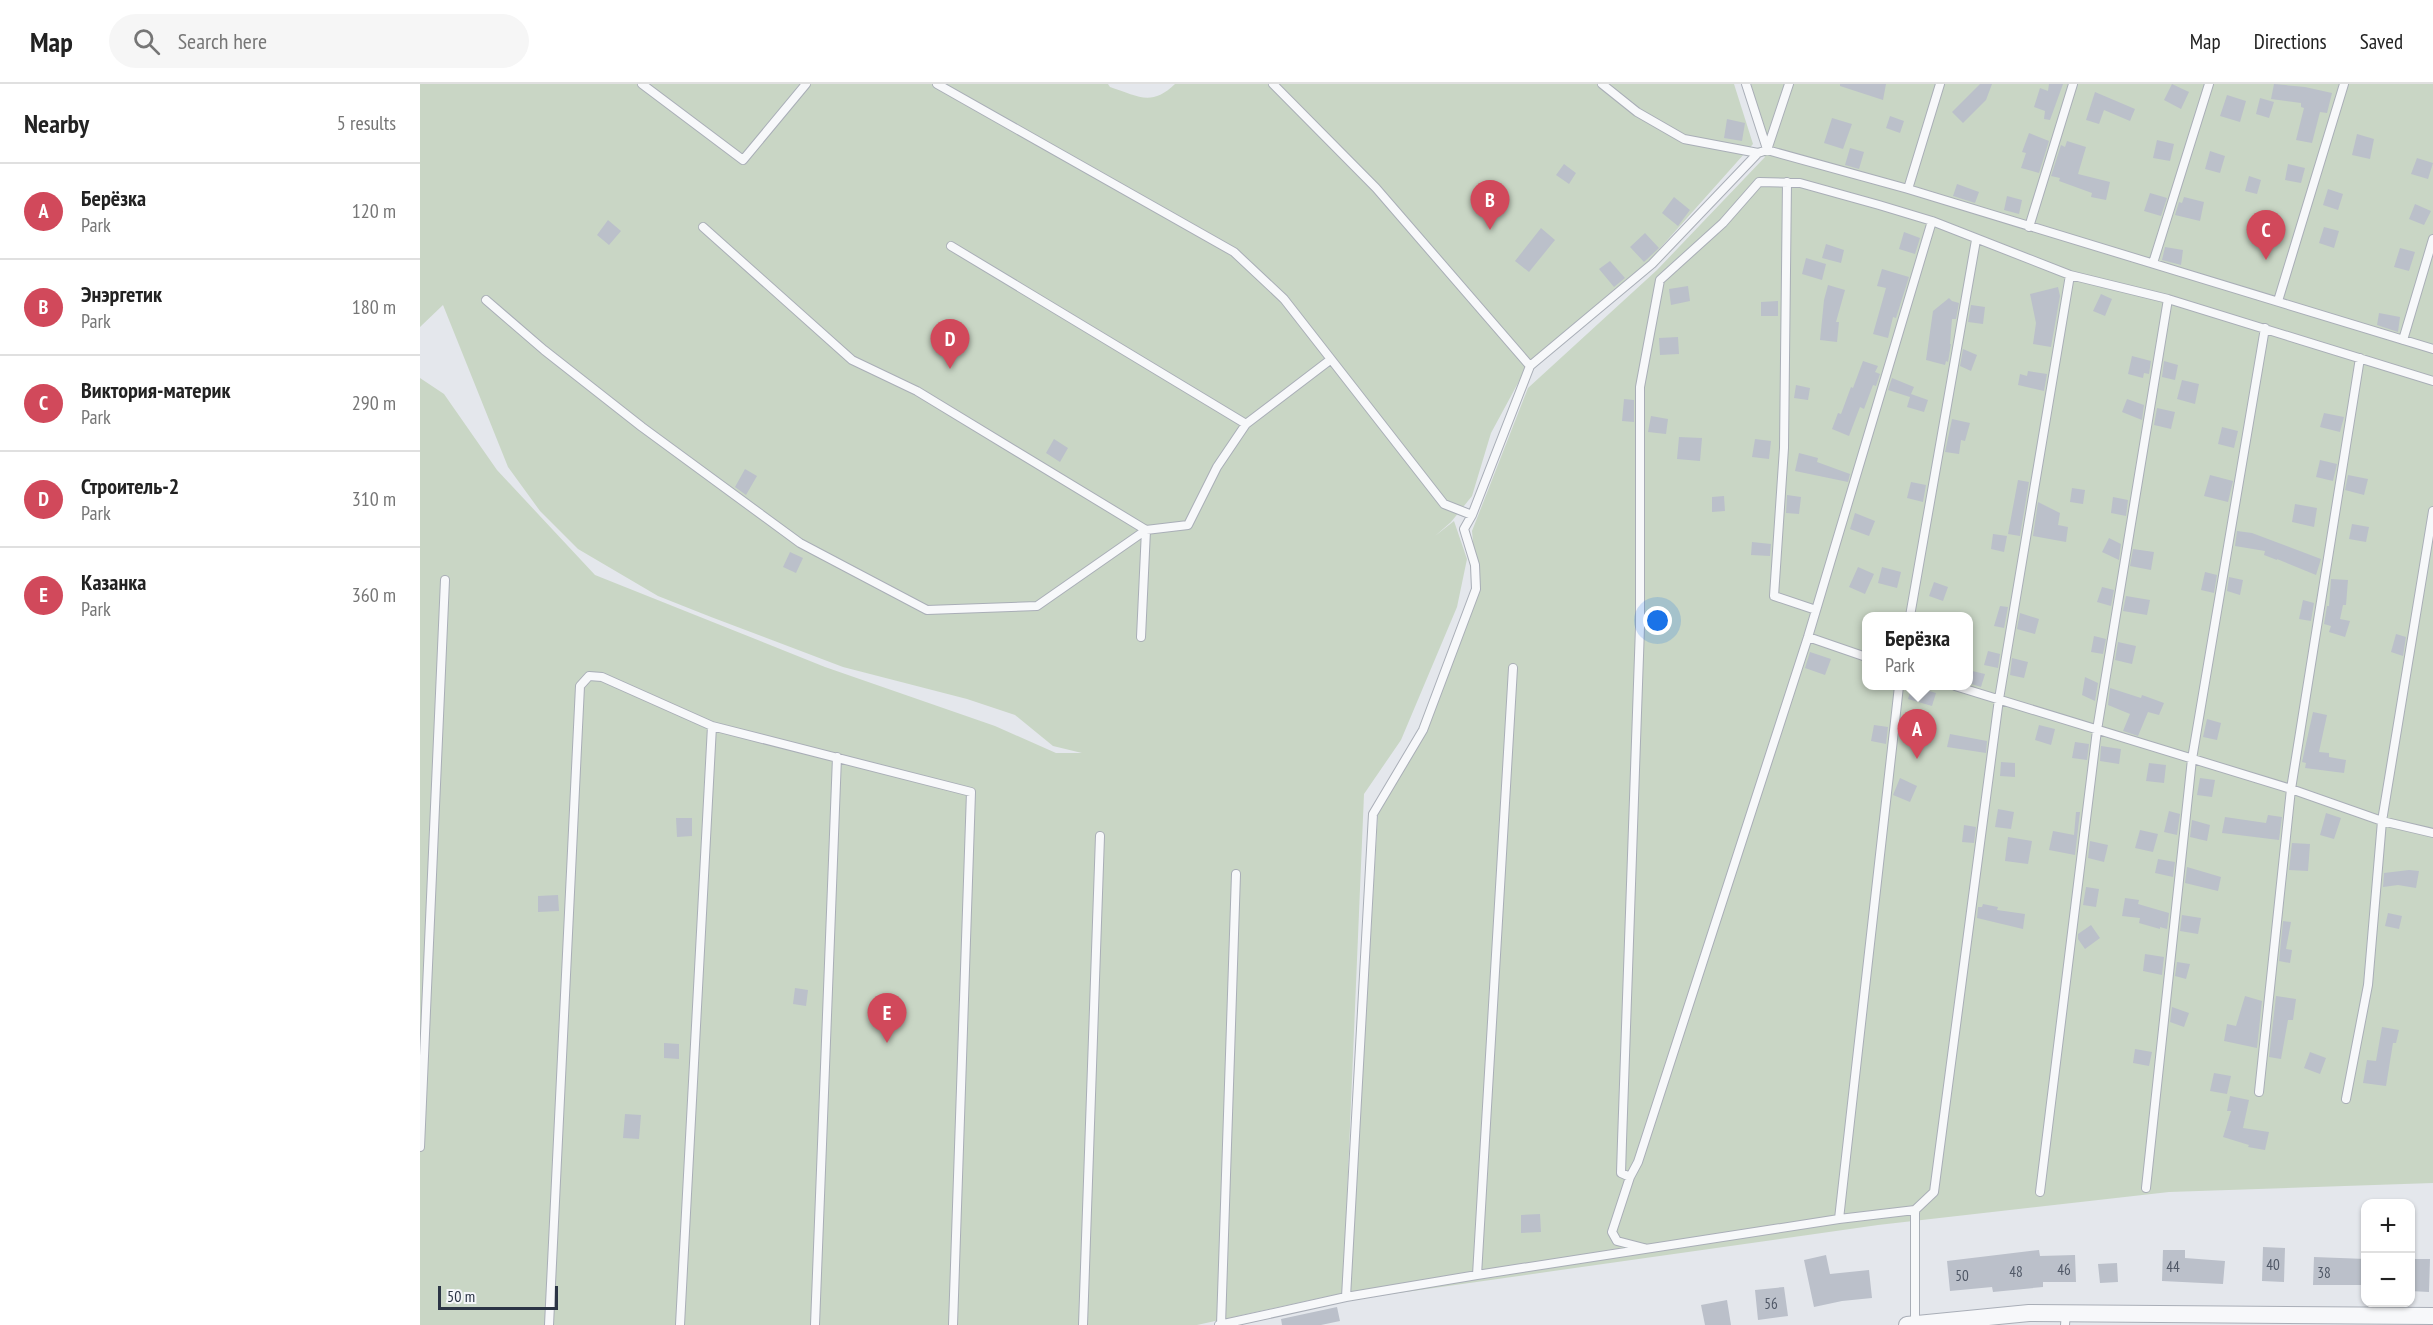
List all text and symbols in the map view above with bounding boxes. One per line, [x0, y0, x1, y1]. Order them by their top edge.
search box [109, 14, 529, 68]
text: Map [30, 23, 73, 60]
icon: search [130, 25, 163, 58]
text: Search here [178, 27, 267, 55]
text: Map [2190, 28, 2221, 55]
text: Directions [2254, 28, 2327, 55]
text: Saved [2360, 28, 2403, 55]
text: Nearby [24, 107, 89, 140]
text: 5 results [337, 110, 396, 136]
pin: B [1470, 180, 1510, 230]
text: Берёзка [81, 184, 146, 212]
text: A [38, 198, 49, 224]
text: 120 m [352, 198, 396, 224]
pin: C [2246, 210, 2286, 260]
text: Park [81, 212, 111, 238]
text: Энэргетик [81, 280, 162, 308]
text: B [39, 294, 48, 320]
text: 180 m [352, 294, 396, 320]
text: Park [81, 308, 111, 334]
pin: D [930, 320, 970, 369]
text: Виктория-материк [81, 376, 230, 404]
text: C [39, 390, 48, 416]
text: 290 m [352, 390, 396, 416]
text: Park [81, 404, 111, 430]
text: Строитель-2 [81, 472, 179, 500]
text: D [38, 486, 49, 512]
text: 310 m [352, 486, 396, 512]
text: Park [81, 500, 111, 526]
text: Казанка [81, 568, 146, 596]
text: E [39, 582, 48, 608]
text: 360 m [352, 582, 396, 608]
text: Park [81, 596, 111, 622]
your location [1643, 606, 1672, 635]
popup [1862, 612, 1973, 690]
text: Берёзка [1885, 624, 1950, 652]
text: Park [1885, 652, 1915, 678]
pin: A [1898, 710, 1936, 759]
pin: E [868, 994, 906, 1043]
map controls [2361, 1199, 2415, 1307]
button: + [2361, 1199, 2415, 1253]
button: − [2361, 1253, 2415, 1307]
house number: 40 [2266, 1255, 2280, 1274]
house number: 44 [2166, 1257, 2180, 1276]
house number: 46 [2057, 1260, 2071, 1279]
house number: 48 [2009, 1262, 2023, 1281]
house number: 38 [2317, 1263, 2331, 1282]
house number: 50 [1955, 1266, 1969, 1285]
scale bar [438, 1283, 558, 1310]
text: 50 m [447, 1286, 475, 1306]
house number: 56 [1764, 1294, 1778, 1313]

